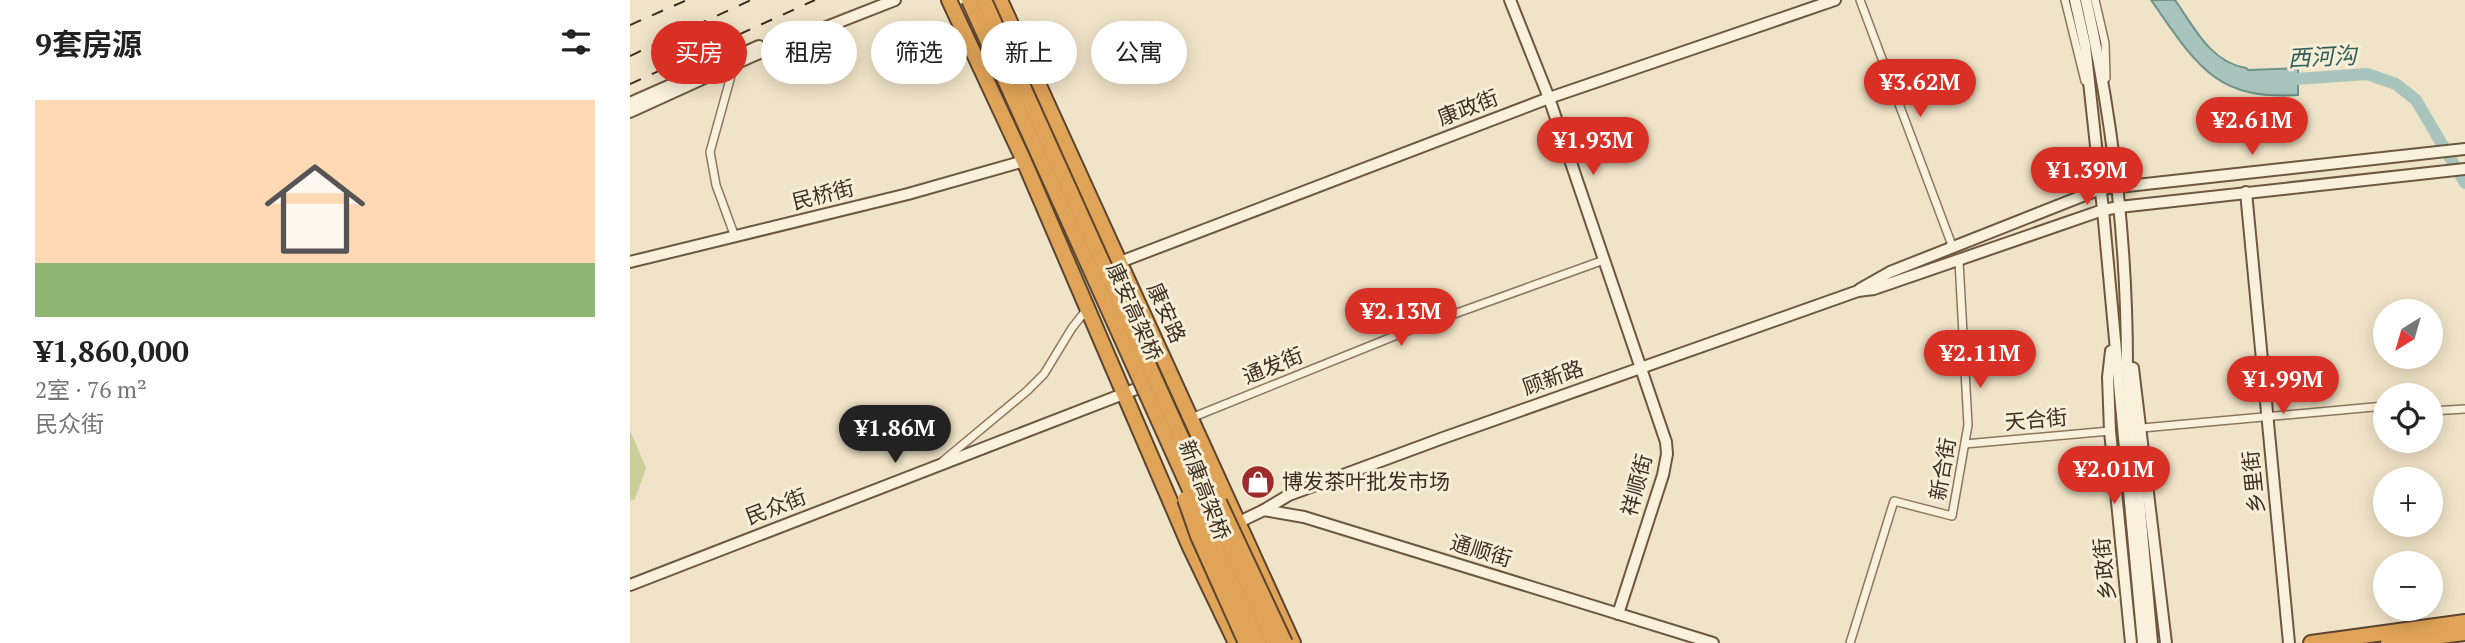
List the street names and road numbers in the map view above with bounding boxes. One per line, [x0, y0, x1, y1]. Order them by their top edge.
street label: 康政街 [1433, 83, 1502, 131]
street label: 民桥街 [789, 173, 857, 215]
street label: 康安高架桥 [1101, 258, 1169, 365]
street label: 康安路 [1141, 278, 1193, 347]
street label: 通发街 [1238, 340, 1307, 390]
street label: 顾新路 [1518, 353, 1587, 401]
street label: 天合街 [2003, 402, 2069, 436]
street label: 新合街 [1923, 435, 1961, 502]
street label: 新康高架桥 [1173, 436, 1237, 544]
street label: 乡里街 [2236, 449, 2270, 515]
street label: 祥顺街 [1614, 451, 1658, 519]
street label: 民众街 [741, 482, 810, 530]
street label: 通顺街 [1447, 527, 1516, 573]
street label: 乡政街 [2087, 536, 2121, 602]

